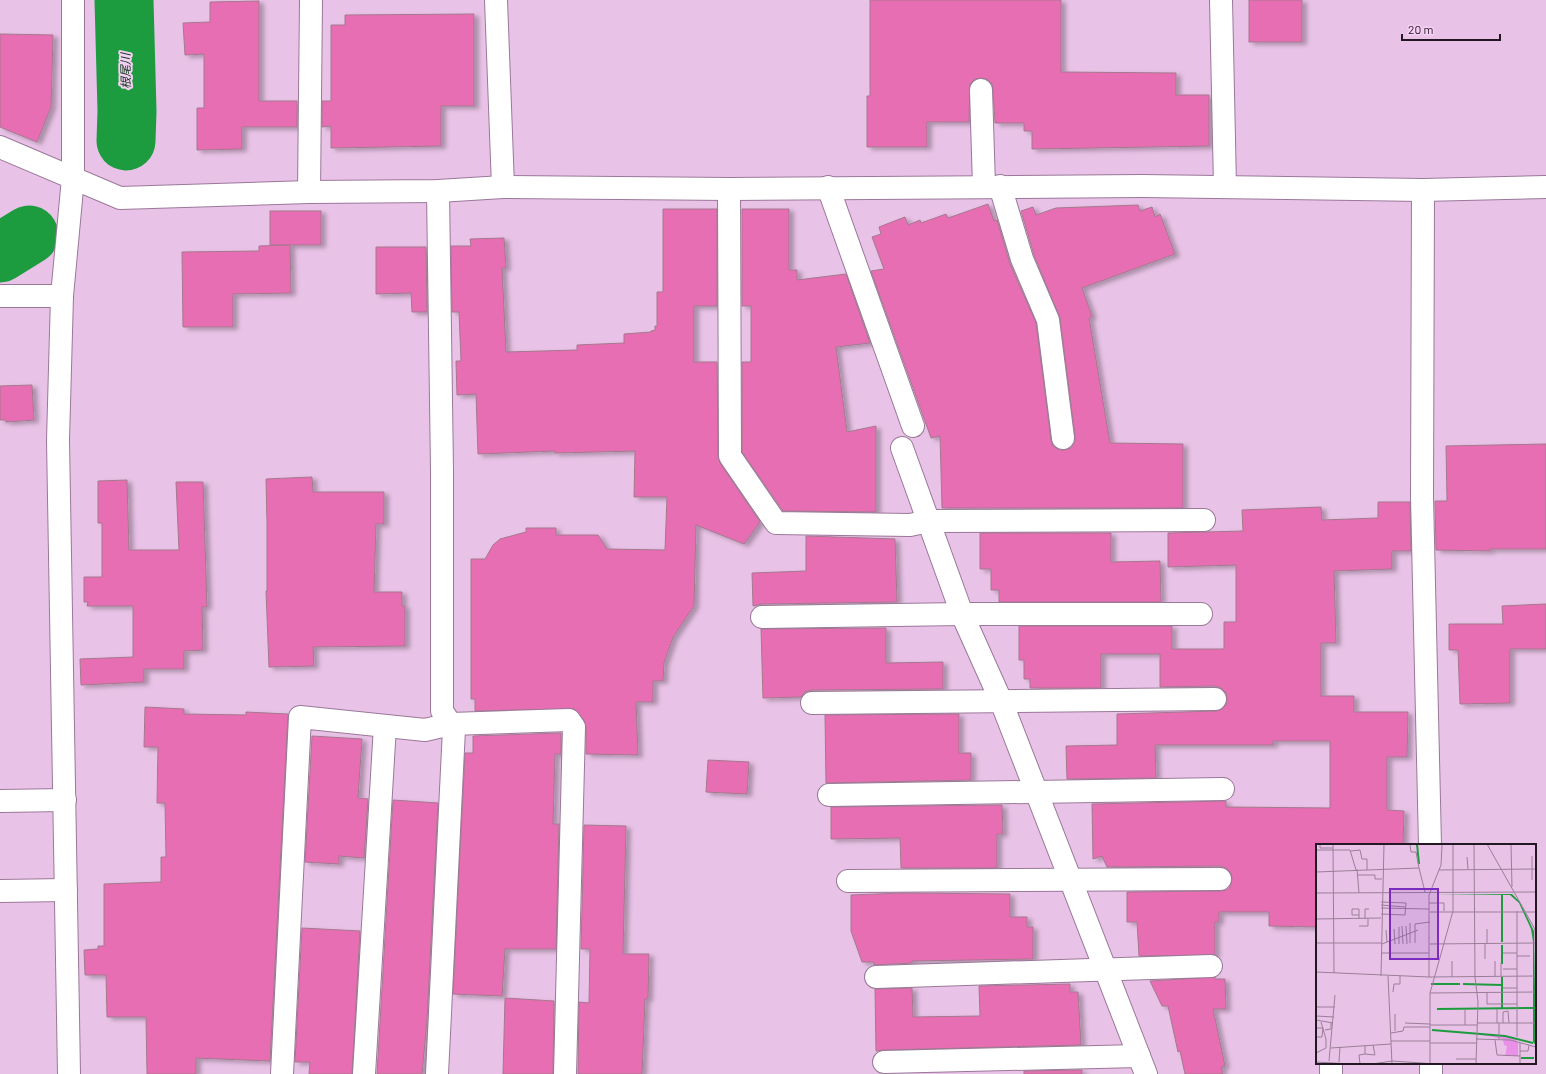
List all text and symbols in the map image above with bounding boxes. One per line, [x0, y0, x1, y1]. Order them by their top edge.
scale bar [1402, 16, 1500, 42]
text: 20 m [1408, 22, 1434, 36]
water label: 根尾川 [118, 51, 132, 89]
inset map [1316, 844, 1536, 1064]

